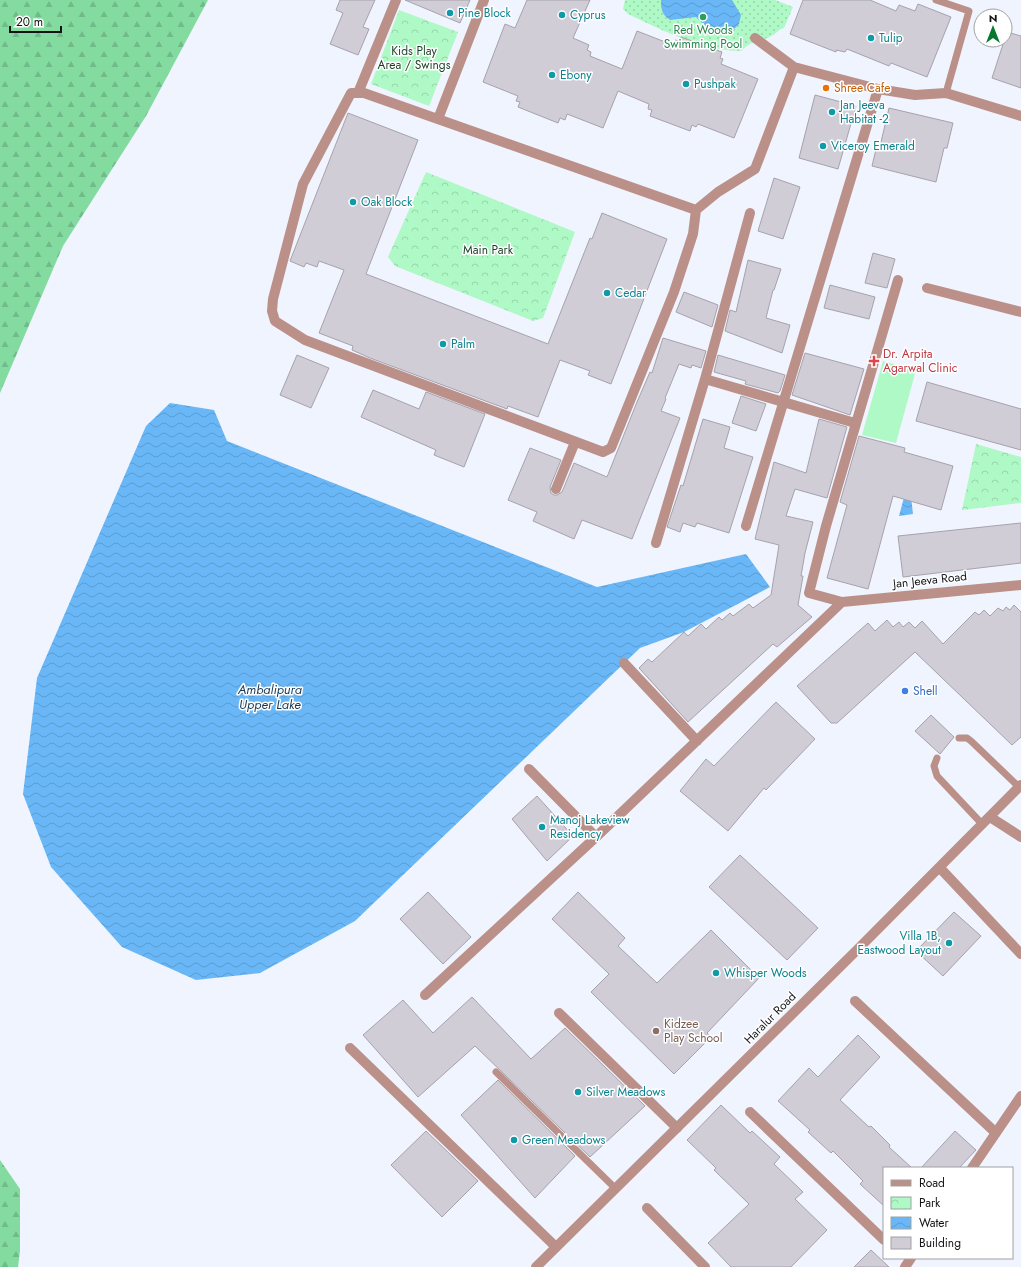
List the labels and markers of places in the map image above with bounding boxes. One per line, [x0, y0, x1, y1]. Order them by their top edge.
place label: Pine Block [458, 4, 512, 22]
place label: Cyprus [570, 6, 606, 24]
marker: Pine Block [445, 8, 455, 18]
marker: Cyprus [557, 10, 567, 20]
marker: Red Woods Swimming Pool [698, 12, 708, 22]
place label: Red Woods Swimming Pool [664, 21, 742, 53]
place label: Tulip [879, 29, 903, 47]
marker: Tulip [866, 33, 876, 43]
place label: Ebony [560, 66, 592, 84]
marker: Ebony [547, 70, 557, 80]
place label: Pushpak [694, 75, 736, 93]
marker: Pushpak [681, 79, 691, 89]
place label: Shree Cafe [834, 79, 890, 97]
marker: Shree Cafe [821, 83, 831, 93]
place label: Jan Jeeva Habitat -2 [838, 96, 889, 128]
marker: Jan Jeeva Habitat -2 [827, 107, 837, 117]
place label: Viceroy Emerald [831, 137, 915, 155]
marker: Viceroy Emerald [818, 141, 828, 151]
place label: Oak Block [361, 193, 413, 211]
marker: Oak Block [348, 197, 358, 207]
place label: Cedar [615, 284, 647, 302]
marker: Cedar [602, 288, 612, 298]
place label: Palm [451, 335, 475, 353]
marker: Palm [438, 339, 448, 349]
place label: Dr. Arpita Agarwal Clinic [883, 345, 958, 377]
marker: Dr. Arpita Agarwal Clinic [868, 355, 880, 367]
place label: Shell [913, 682, 938, 700]
marker: Shell [900, 686, 910, 696]
place label: Manoj Lakeview Residency [550, 811, 631, 843]
marker: Manoj Lakeview Residency [537, 822, 547, 832]
place label: Villa 1B, Eastwood Layout [857, 927, 941, 959]
marker: Villa 1B, Eastwood Layout [944, 938, 954, 948]
place label: Whisper Woods [724, 964, 807, 982]
marker: Whisper Woods [711, 968, 721, 978]
place label: Kidzee Play School [664, 1015, 722, 1047]
marker: Kidzee Play School [651, 1026, 661, 1036]
place label: Silver Meadows [586, 1083, 665, 1101]
marker: Silver Meadows [573, 1087, 583, 1097]
place label: Green Meadows [522, 1131, 606, 1149]
marker: Green Meadows [509, 1135, 519, 1145]

